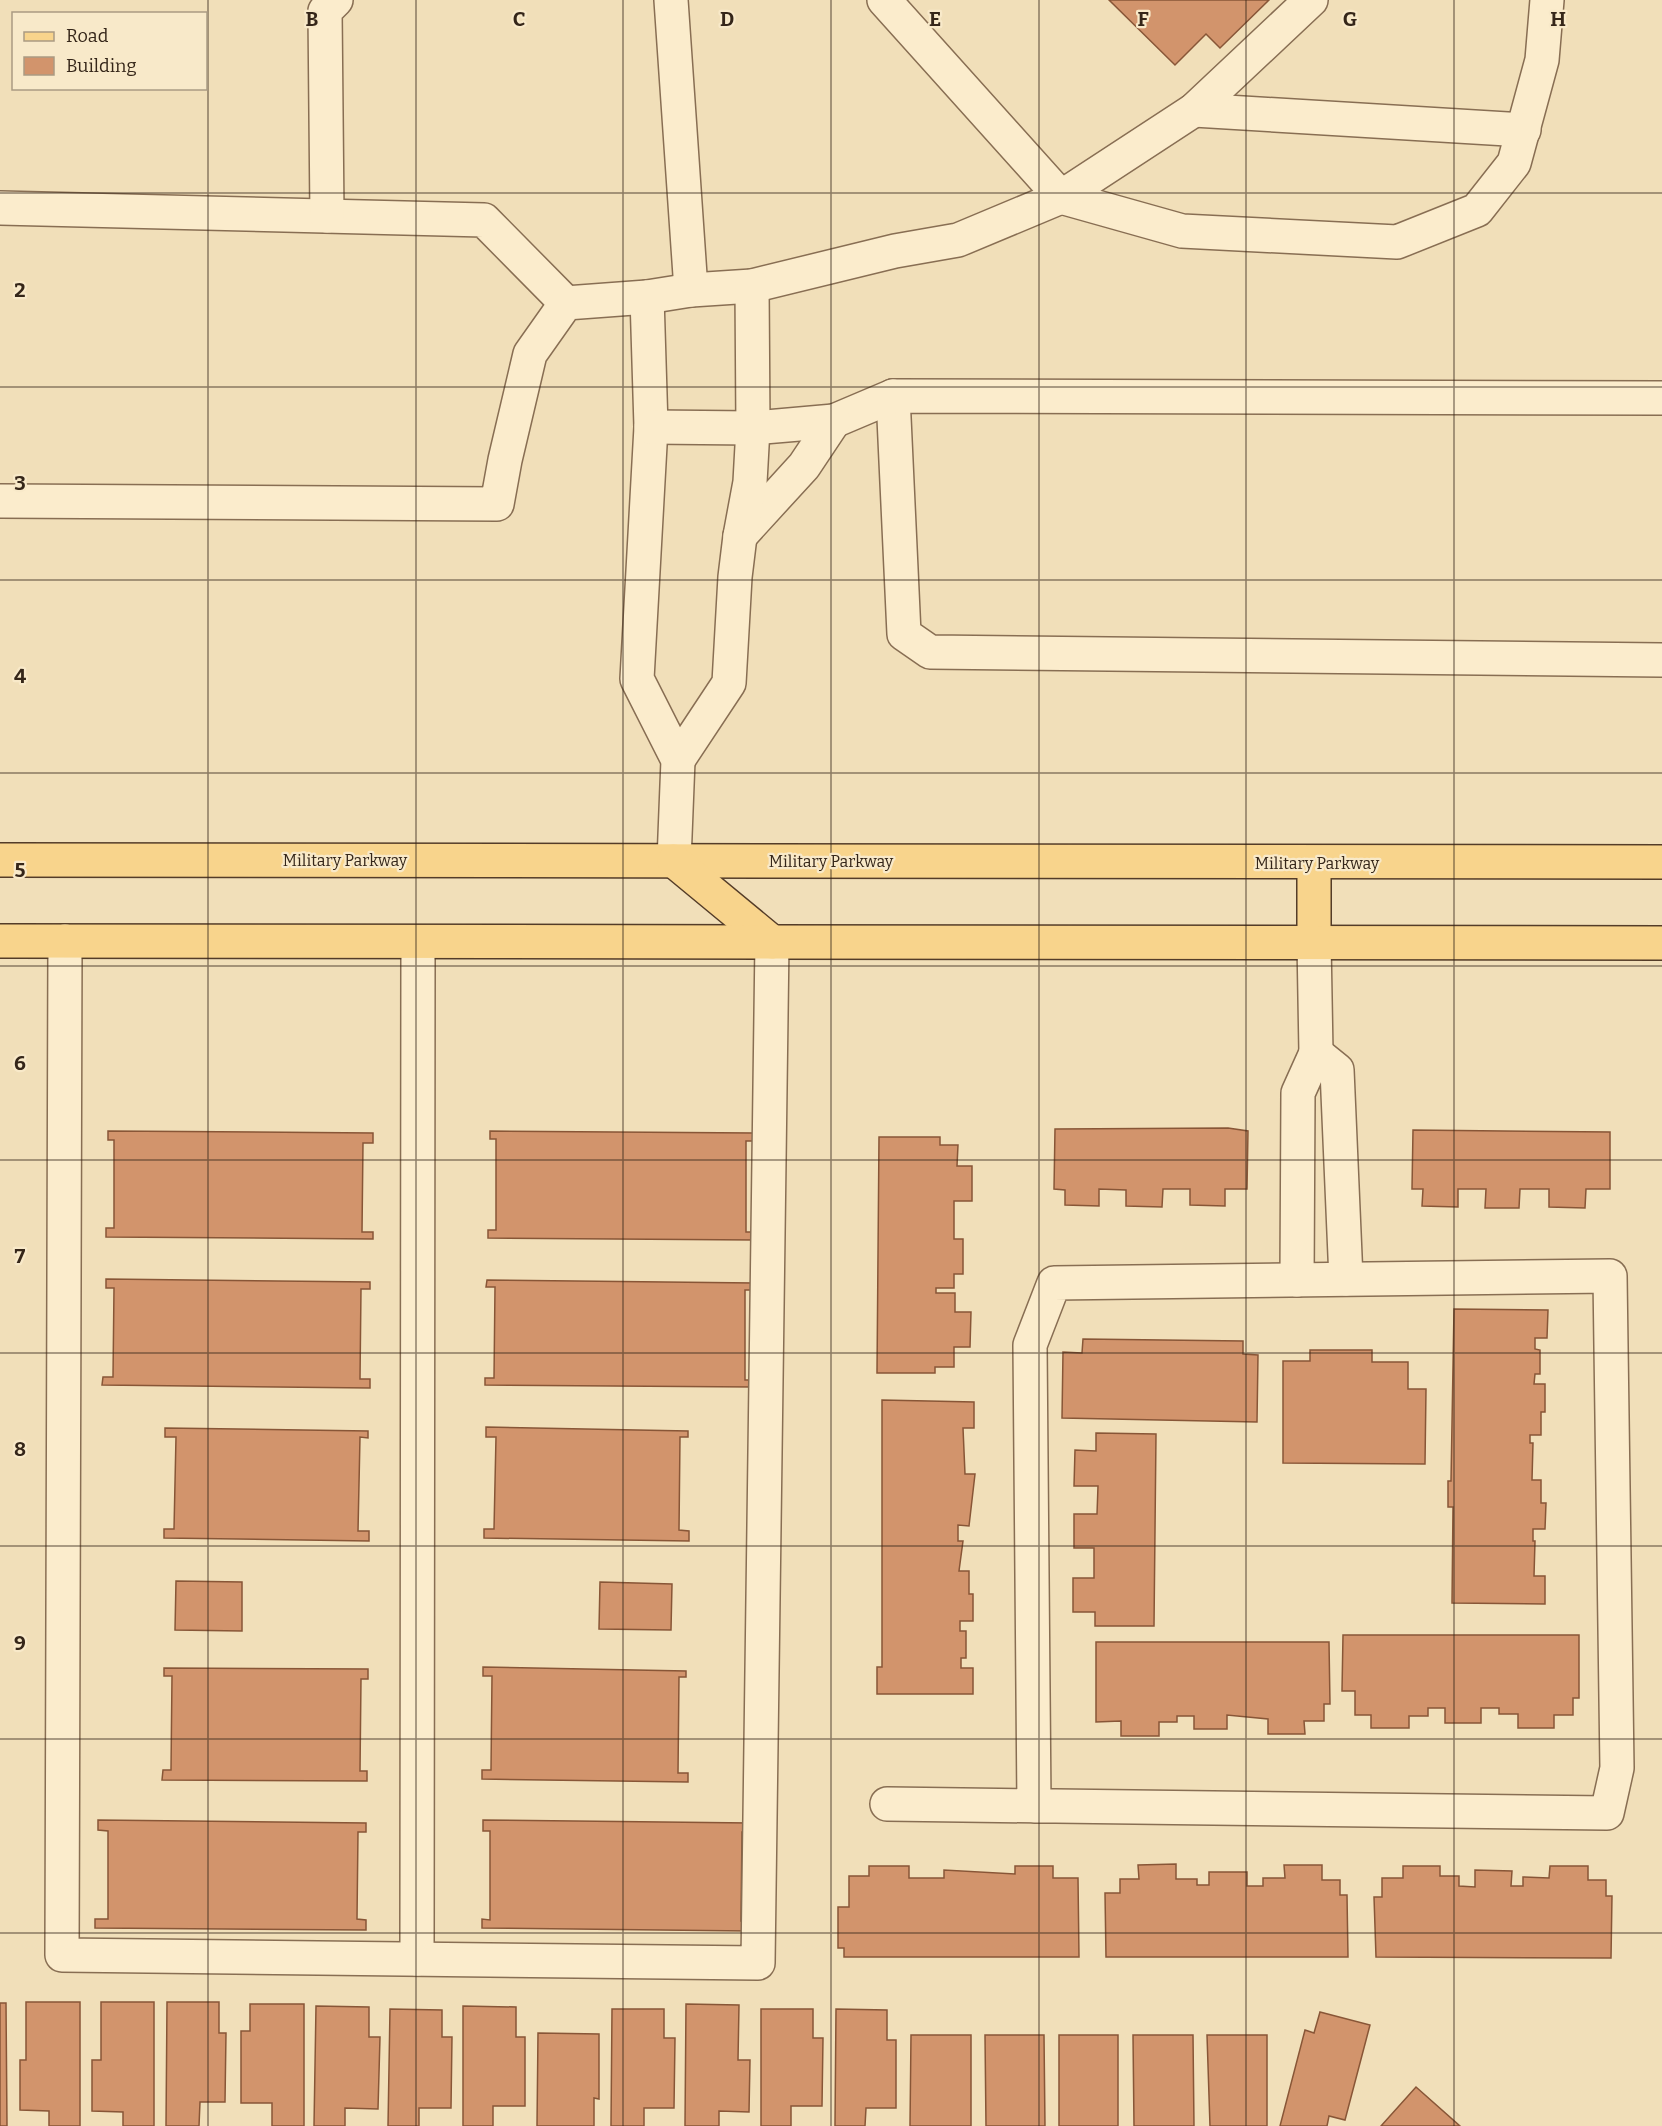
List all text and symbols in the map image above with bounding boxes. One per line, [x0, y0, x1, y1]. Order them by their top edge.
text: B [306, 7, 319, 31]
text: C [513, 7, 525, 31]
text: D [720, 7, 734, 31]
text: E [929, 7, 941, 31]
text: F [1137, 7, 1149, 31]
text: G [1343, 7, 1357, 31]
text: H [1550, 7, 1566, 31]
legend [12, 12, 207, 90]
text: Road [66, 25, 109, 47]
text: Building [66, 55, 137, 77]
text: 2 [14, 278, 26, 302]
text: 3 [14, 471, 26, 495]
text: 4 [14, 664, 26, 688]
street label: Military Parkway [283, 851, 408, 870]
street label: Military Parkway [769, 852, 894, 871]
street label: Military Parkway [1255, 854, 1380, 873]
text: 5 [15, 858, 26, 882]
text: 6 [14, 1051, 26, 1075]
text: 7 [15, 1244, 26, 1268]
text: 8 [14, 1437, 26, 1461]
text: 9 [14, 1631, 26, 1655]

